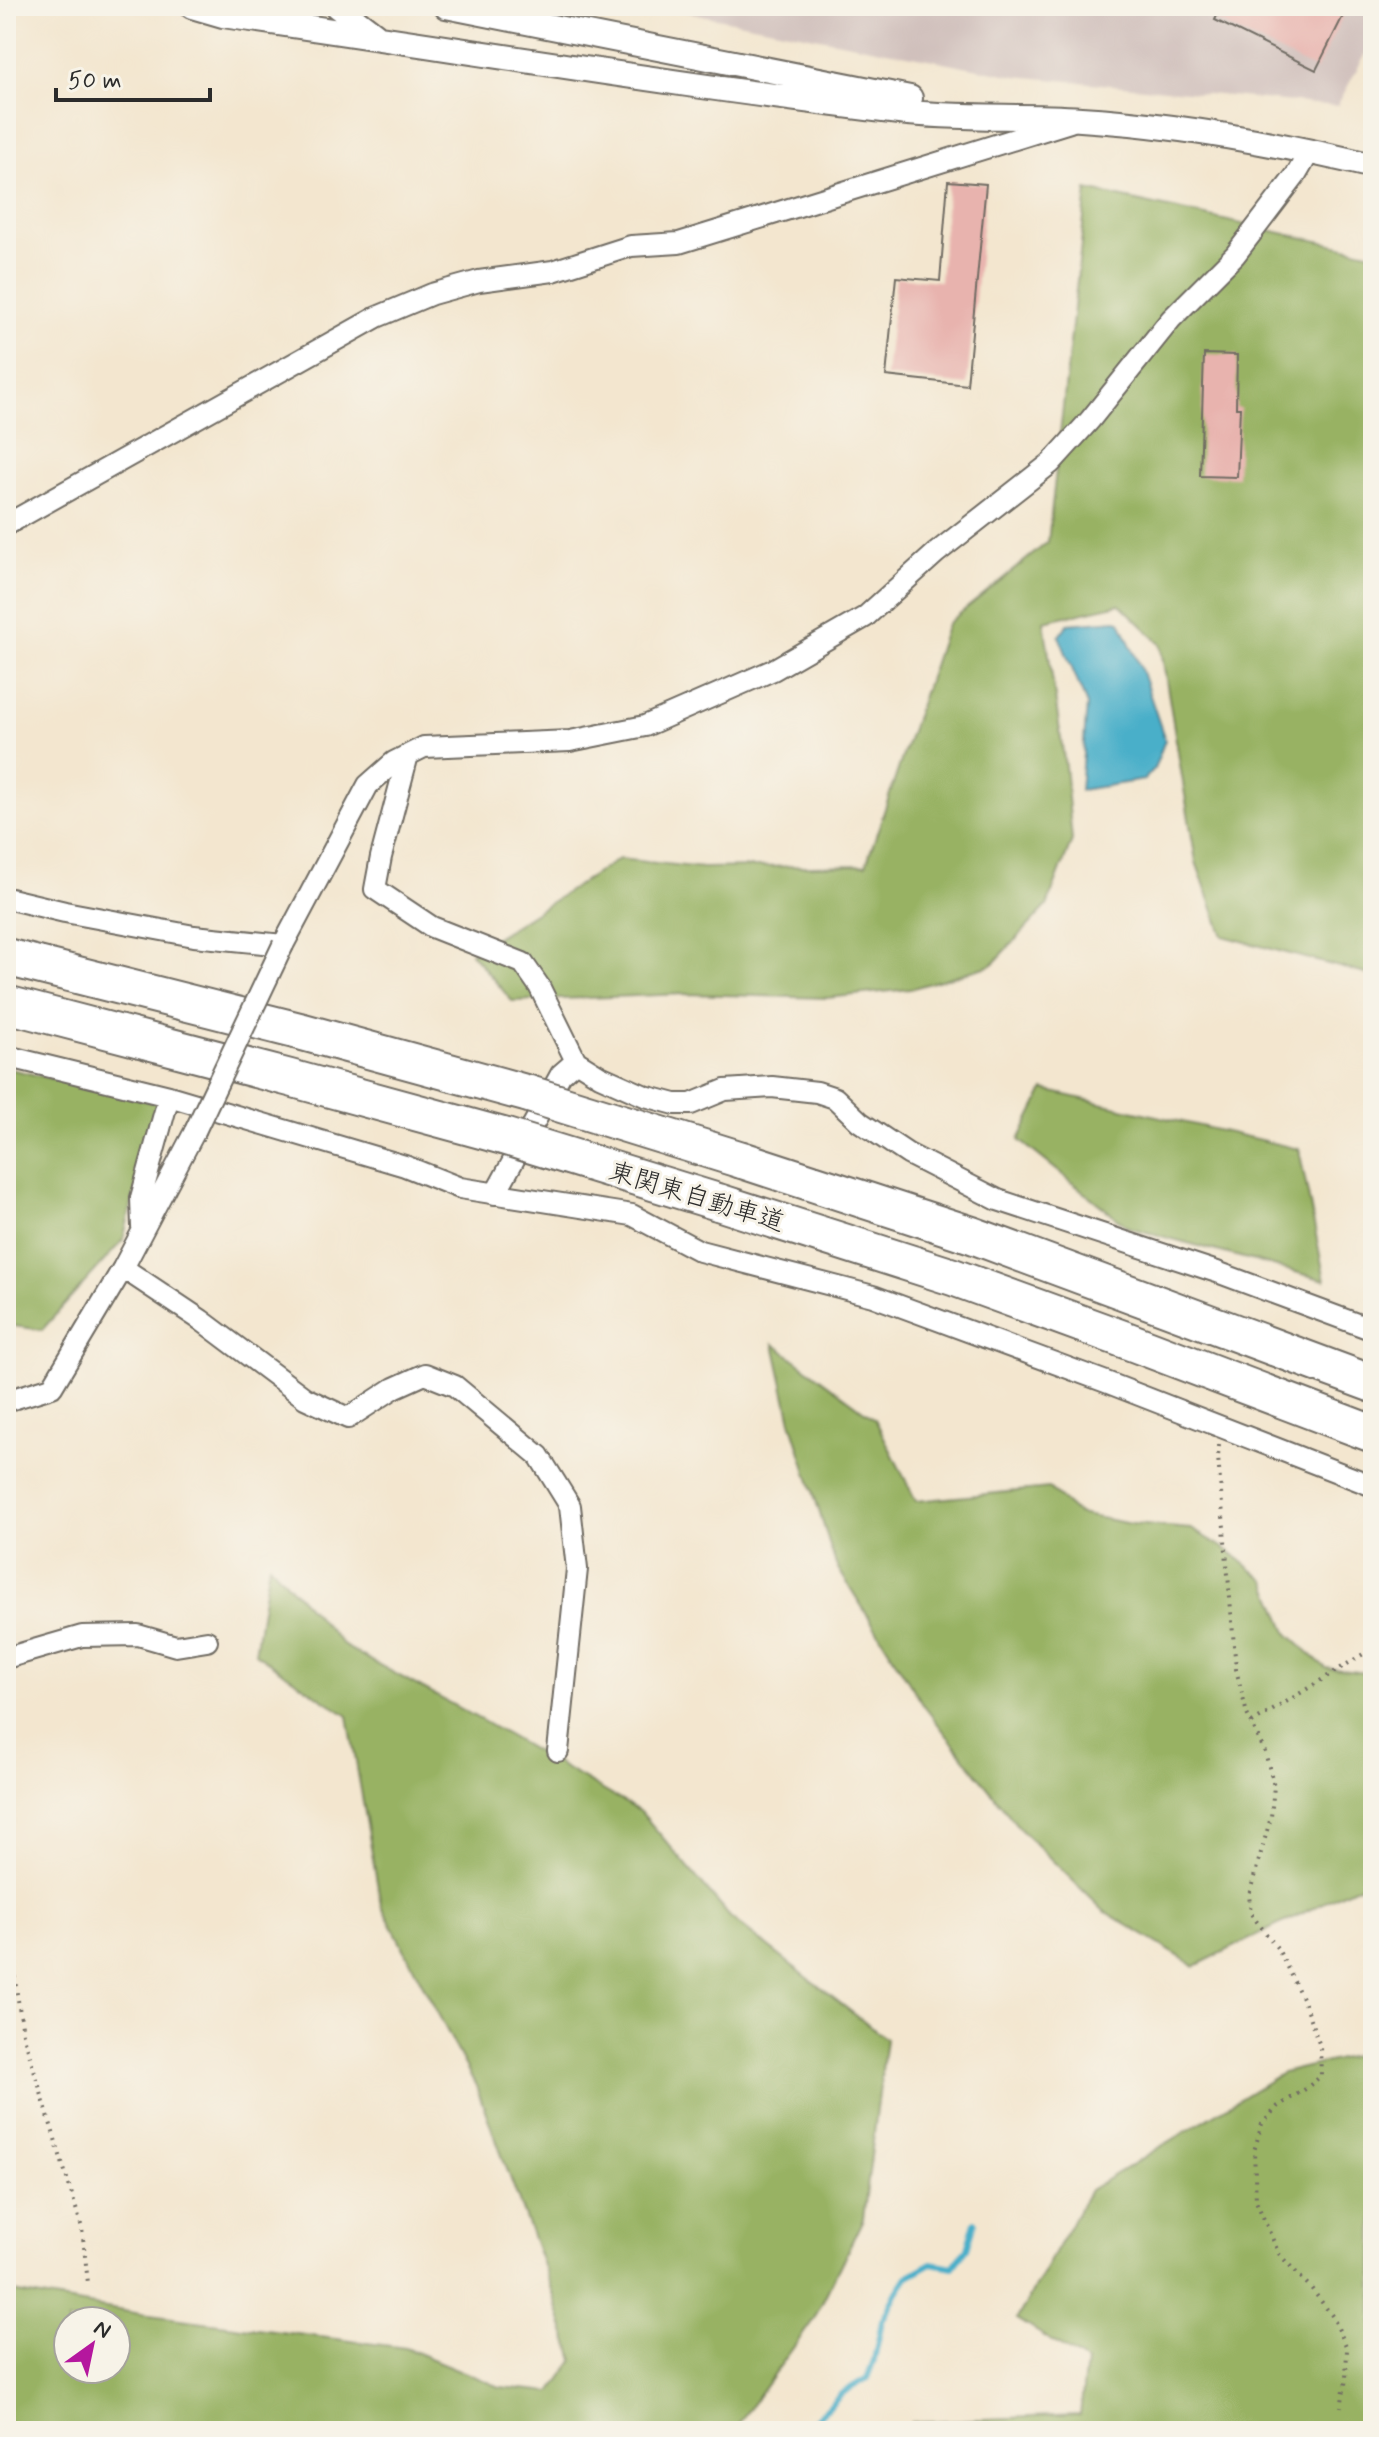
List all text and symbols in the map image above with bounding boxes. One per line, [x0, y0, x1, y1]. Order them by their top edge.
scale bar [56, 52, 210, 102]
text: 50 m [68, 66, 122, 97]
street label: 東関東自動車道 [604, 1155, 788, 1241]
north arrow [52, 2305, 132, 2385]
text: N [88, 2314, 116, 2346]

